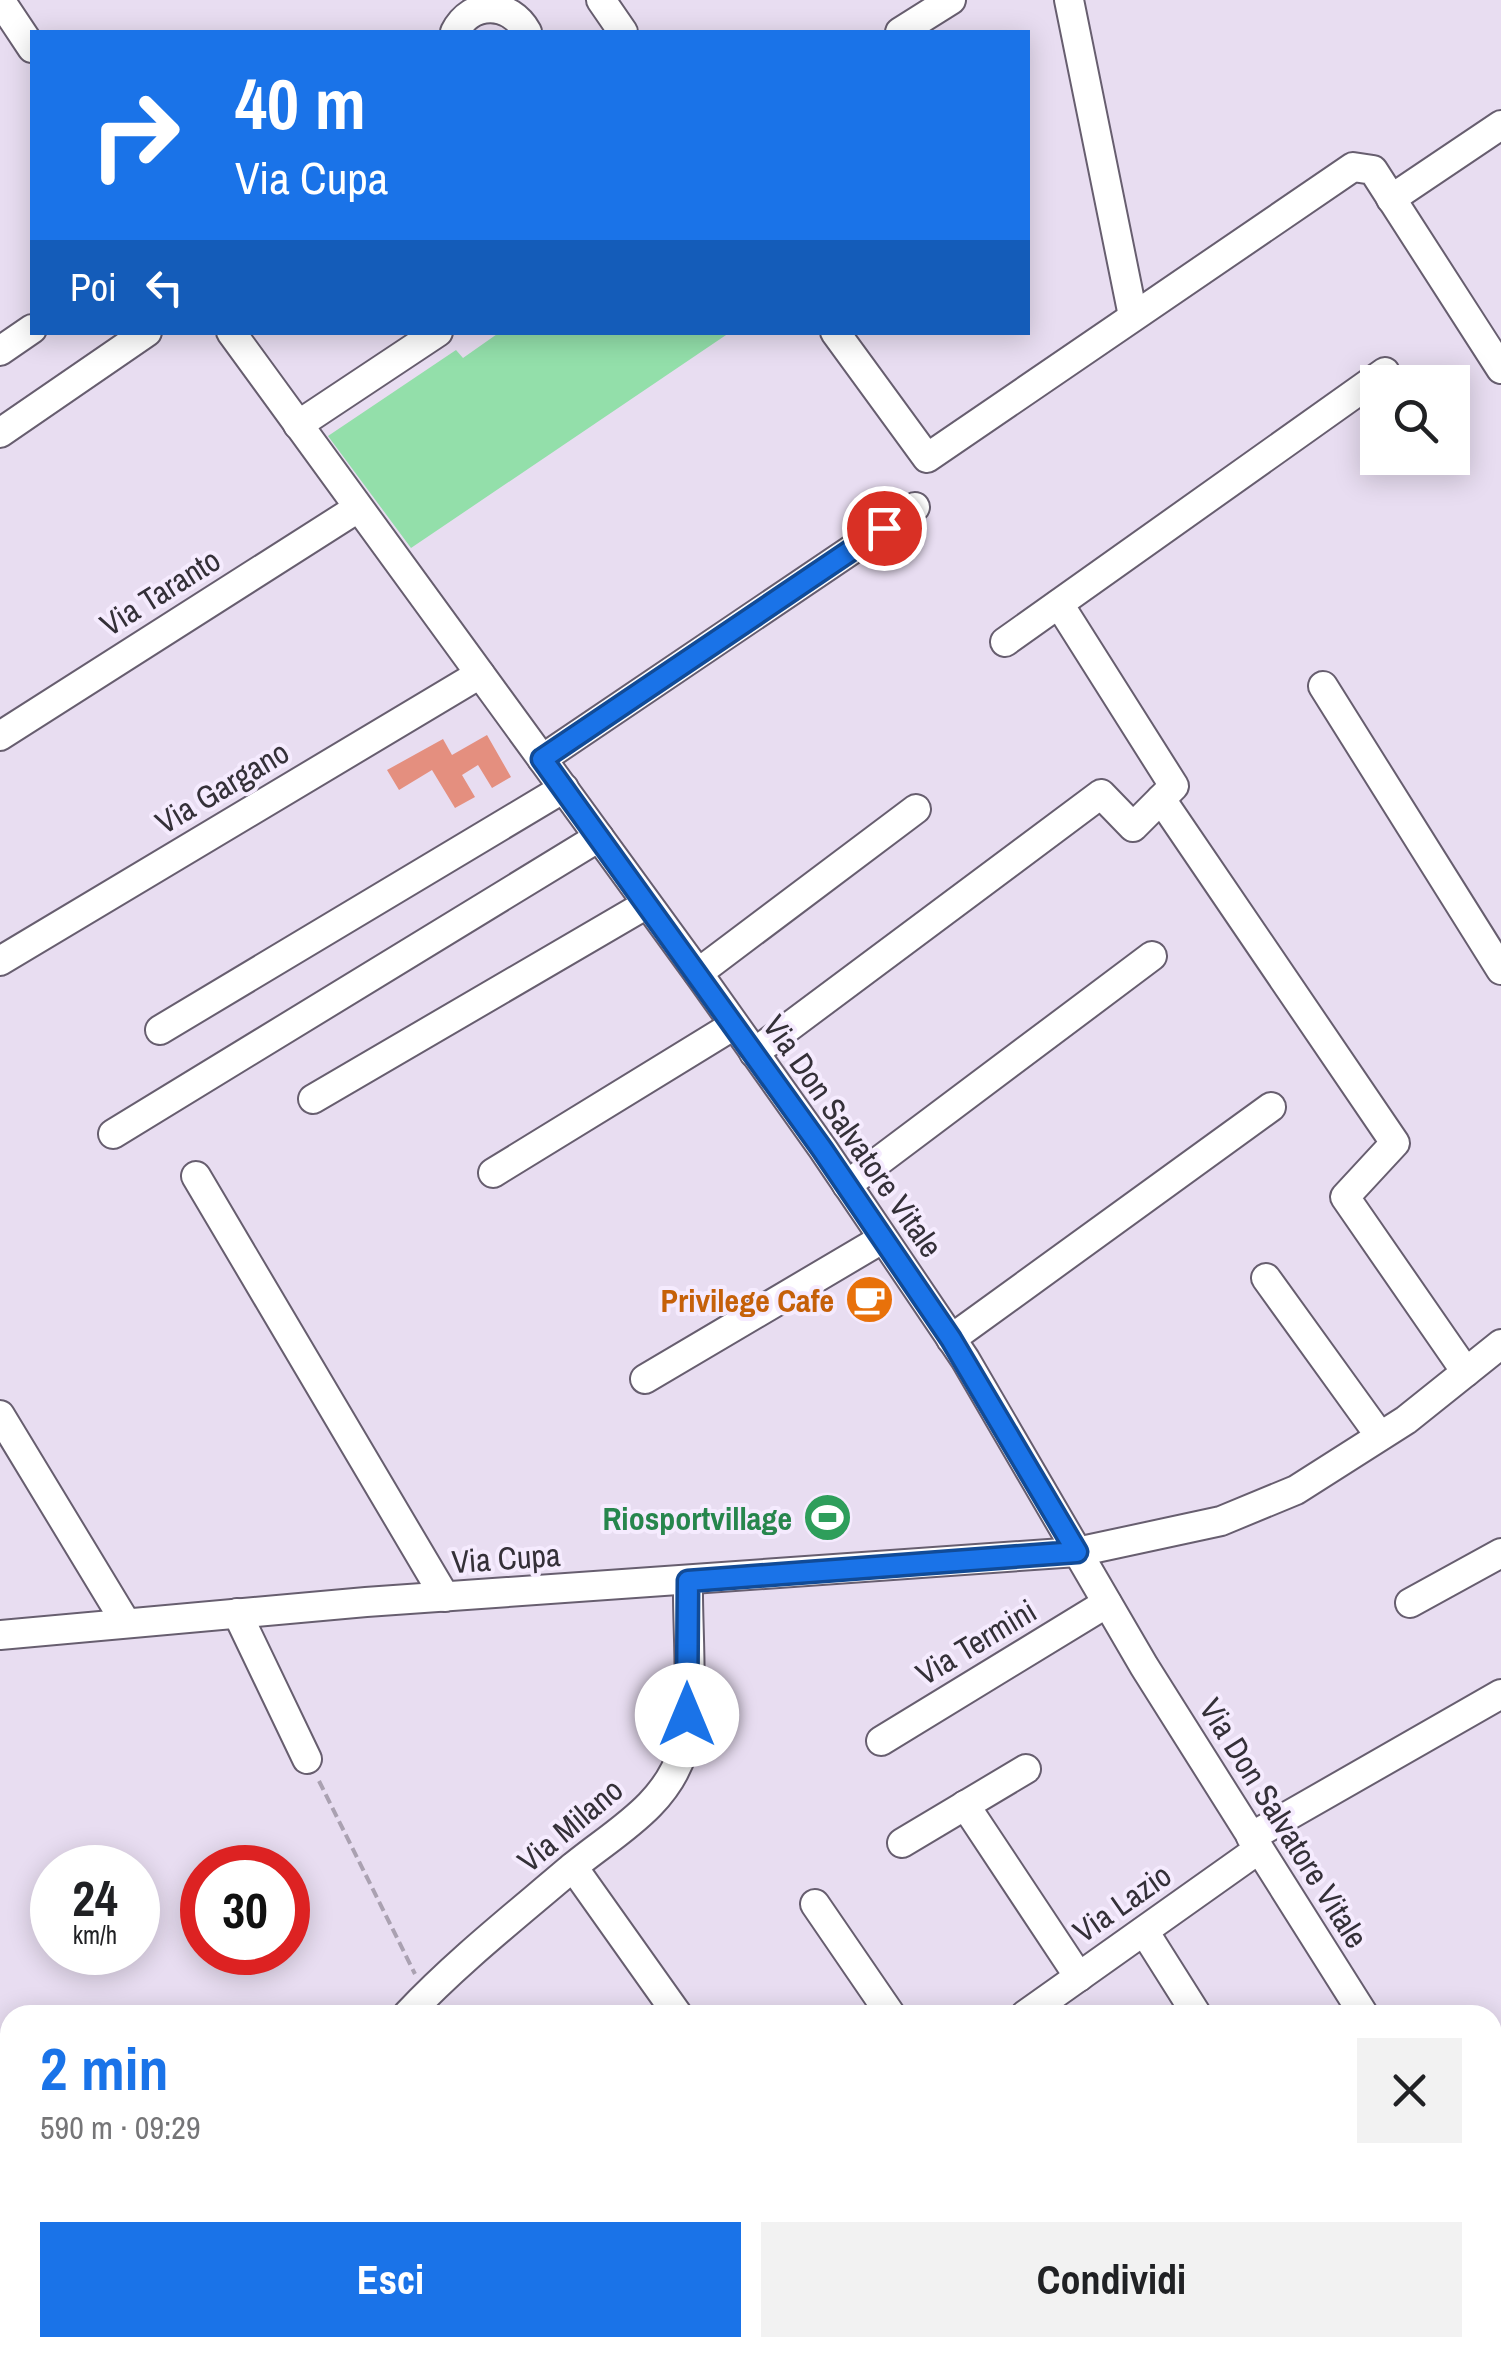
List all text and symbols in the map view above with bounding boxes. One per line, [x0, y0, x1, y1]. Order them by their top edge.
text: 40 m [235, 57, 366, 151]
icon: right [70, 70, 200, 200]
text: Via Cupa [235, 147, 388, 208]
icon: left [137, 260, 192, 315]
text: Poi [70, 262, 117, 313]
map controls [1360, 365, 1470, 475]
button: search [1360, 365, 1470, 475]
pin [842, 486, 927, 571]
icon: arrive [857, 501, 912, 556]
street label: Via Taranto [92, 538, 228, 646]
street label: Via Gargano [147, 730, 297, 844]
street label: Via Don Salvatore Vitale [753, 1006, 953, 1266]
cafe icon: Privilege Cafe [843, 1274, 895, 1326]
place label: Privilege Cafe [660, 1279, 834, 1322]
sports icon: Riosportvillage [801, 1492, 853, 1544]
place label: Riosportvillage [602, 1497, 792, 1540]
street label: Via Cupa [450, 1533, 562, 1583]
street label: Via Termini [908, 1589, 1044, 1695]
position arrow [635, 1663, 739, 1767]
street label: Via Don Salvatore Vitale [1190, 1690, 1378, 1956]
street label: Via Milano [508, 1768, 632, 1882]
speed limit sign: 30 [180, 1845, 310, 1975]
street label: Via Lazio [1064, 1854, 1180, 1952]
text: 24 [72, 1864, 118, 1932]
text: km/h [73, 1918, 117, 1952]
text: 2 min [40, 2028, 169, 2109]
button: close [1357, 2038, 1462, 2143]
text: 590 m · 09:29 [40, 2106, 200, 2149]
button: Esci [40, 2222, 741, 2337]
button: Condividi [761, 2222, 1462, 2337]

